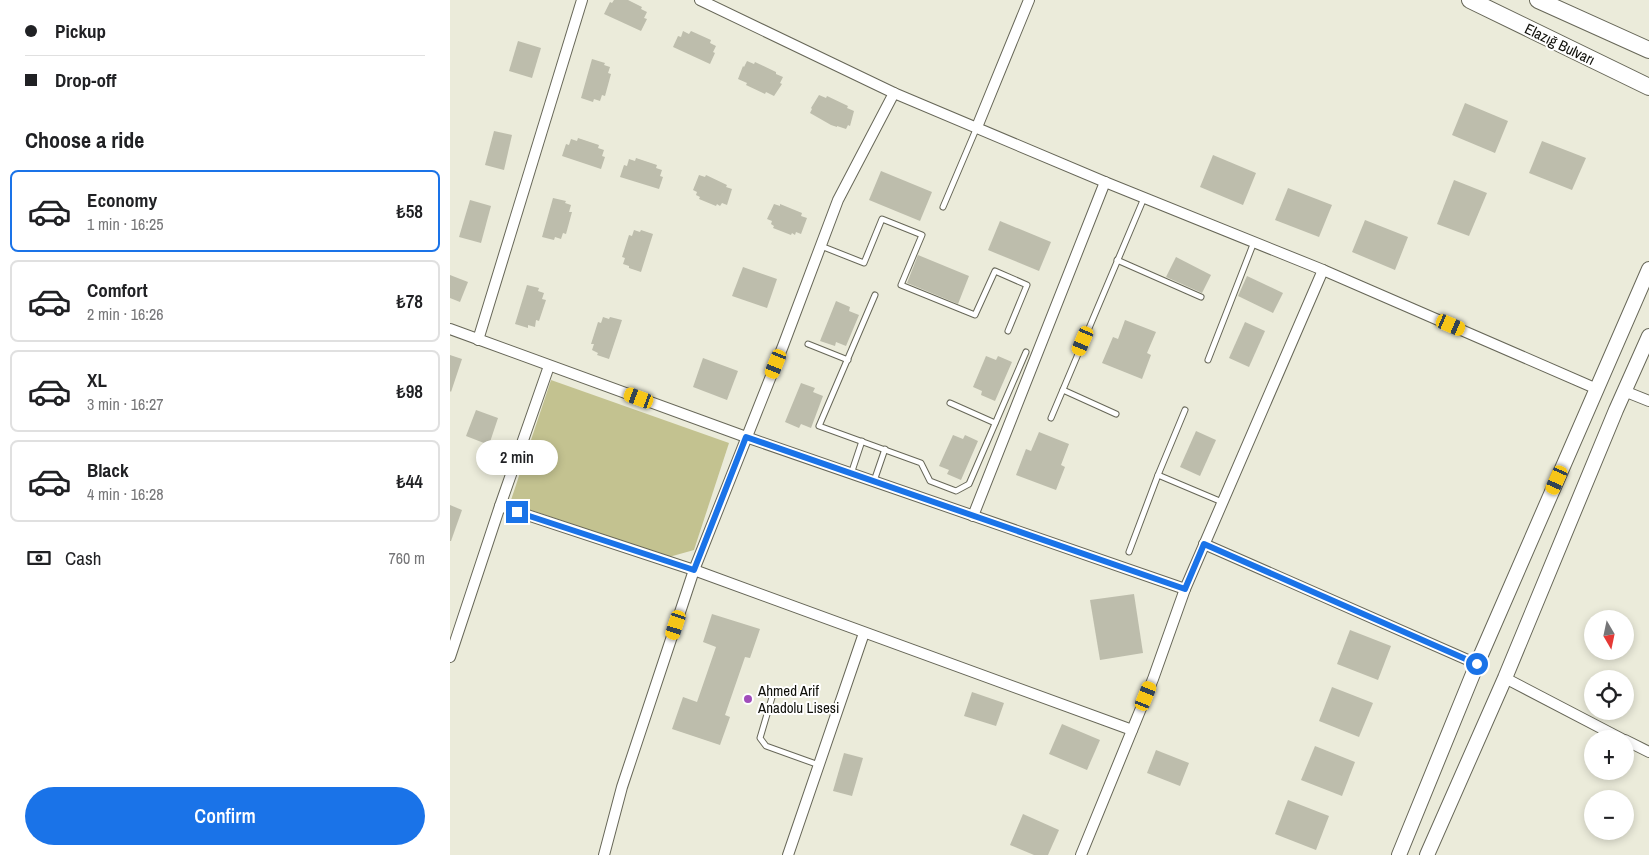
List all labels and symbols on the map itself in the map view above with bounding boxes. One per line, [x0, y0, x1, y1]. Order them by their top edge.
street label: Elazığ Bulvarı [1521, 18, 1599, 70]
car [1434, 312, 1467, 338]
car [1070, 324, 1095, 358]
car [763, 347, 788, 381]
car [622, 386, 655, 410]
callout: 2 min [476, 440, 558, 474]
car [1544, 463, 1569, 497]
route end [506, 501, 528, 523]
car [664, 608, 687, 642]
north arrow [1584, 610, 1634, 660]
route start [1466, 653, 1488, 675]
car [1133, 679, 1158, 713]
place label: Ahmed Arif Anadolu Lisesi [757, 680, 839, 718]
marker: Ahmed Arif Anadolu Lisesi [742, 693, 754, 705]

